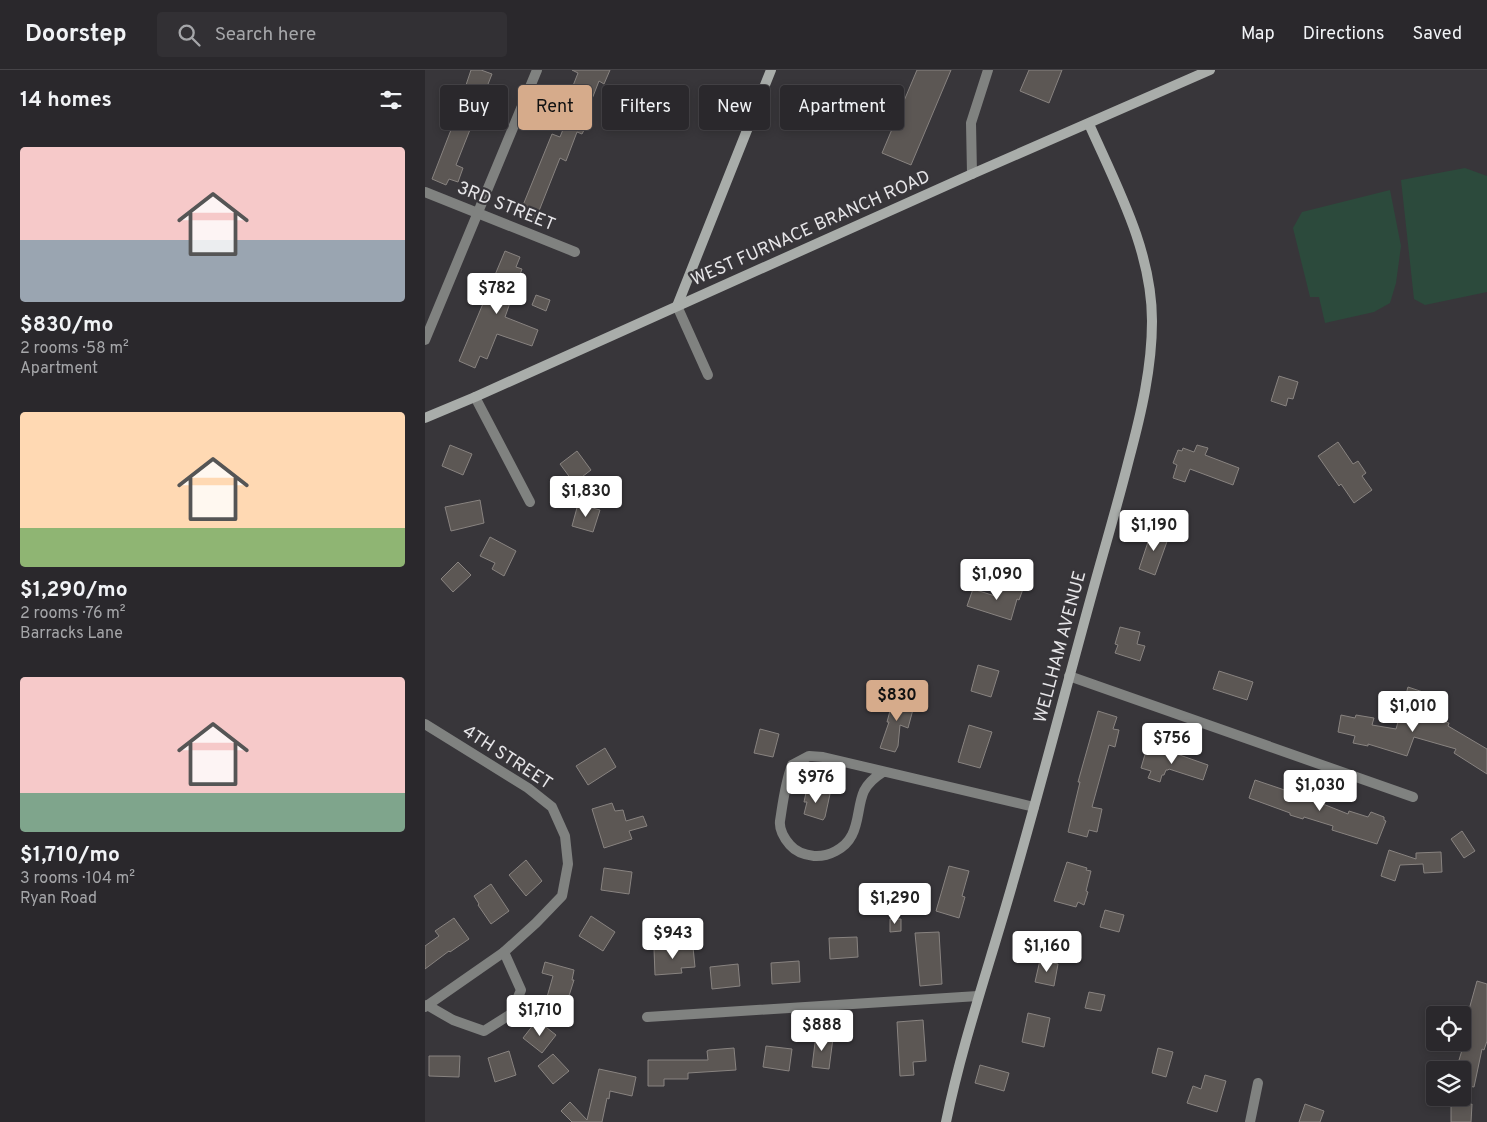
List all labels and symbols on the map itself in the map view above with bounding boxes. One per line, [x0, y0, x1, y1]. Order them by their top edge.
street label: WEST FURNACE BRANCH ROAD [688, 166, 934, 292]
street label: 3RD STREET [453, 177, 559, 237]
pin: $782 [467, 272, 527, 315]
pin: $1,830 [545, 476, 627, 518]
pin: $1,190 [1113, 510, 1195, 552]
pin: $1,090 [956, 558, 1038, 601]
street label: WELLHAM AVENUE [1030, 568, 1092, 726]
pin: $830 [867, 680, 927, 722]
pin: $1,010 [1372, 690, 1454, 733]
street label: 4TH STREET [458, 720, 556, 796]
pin: $756 [1142, 722, 1202, 765]
pin: $976 [786, 762, 846, 804]
pin: $1,030 [1279, 770, 1361, 812]
pin: $1,290 [854, 882, 936, 925]
pin: $943 [643, 918, 703, 960]
pin: $1,160 [1006, 930, 1088, 973]
pin: $1,710 [499, 994, 581, 1037]
pin: $888 [792, 1010, 852, 1052]

